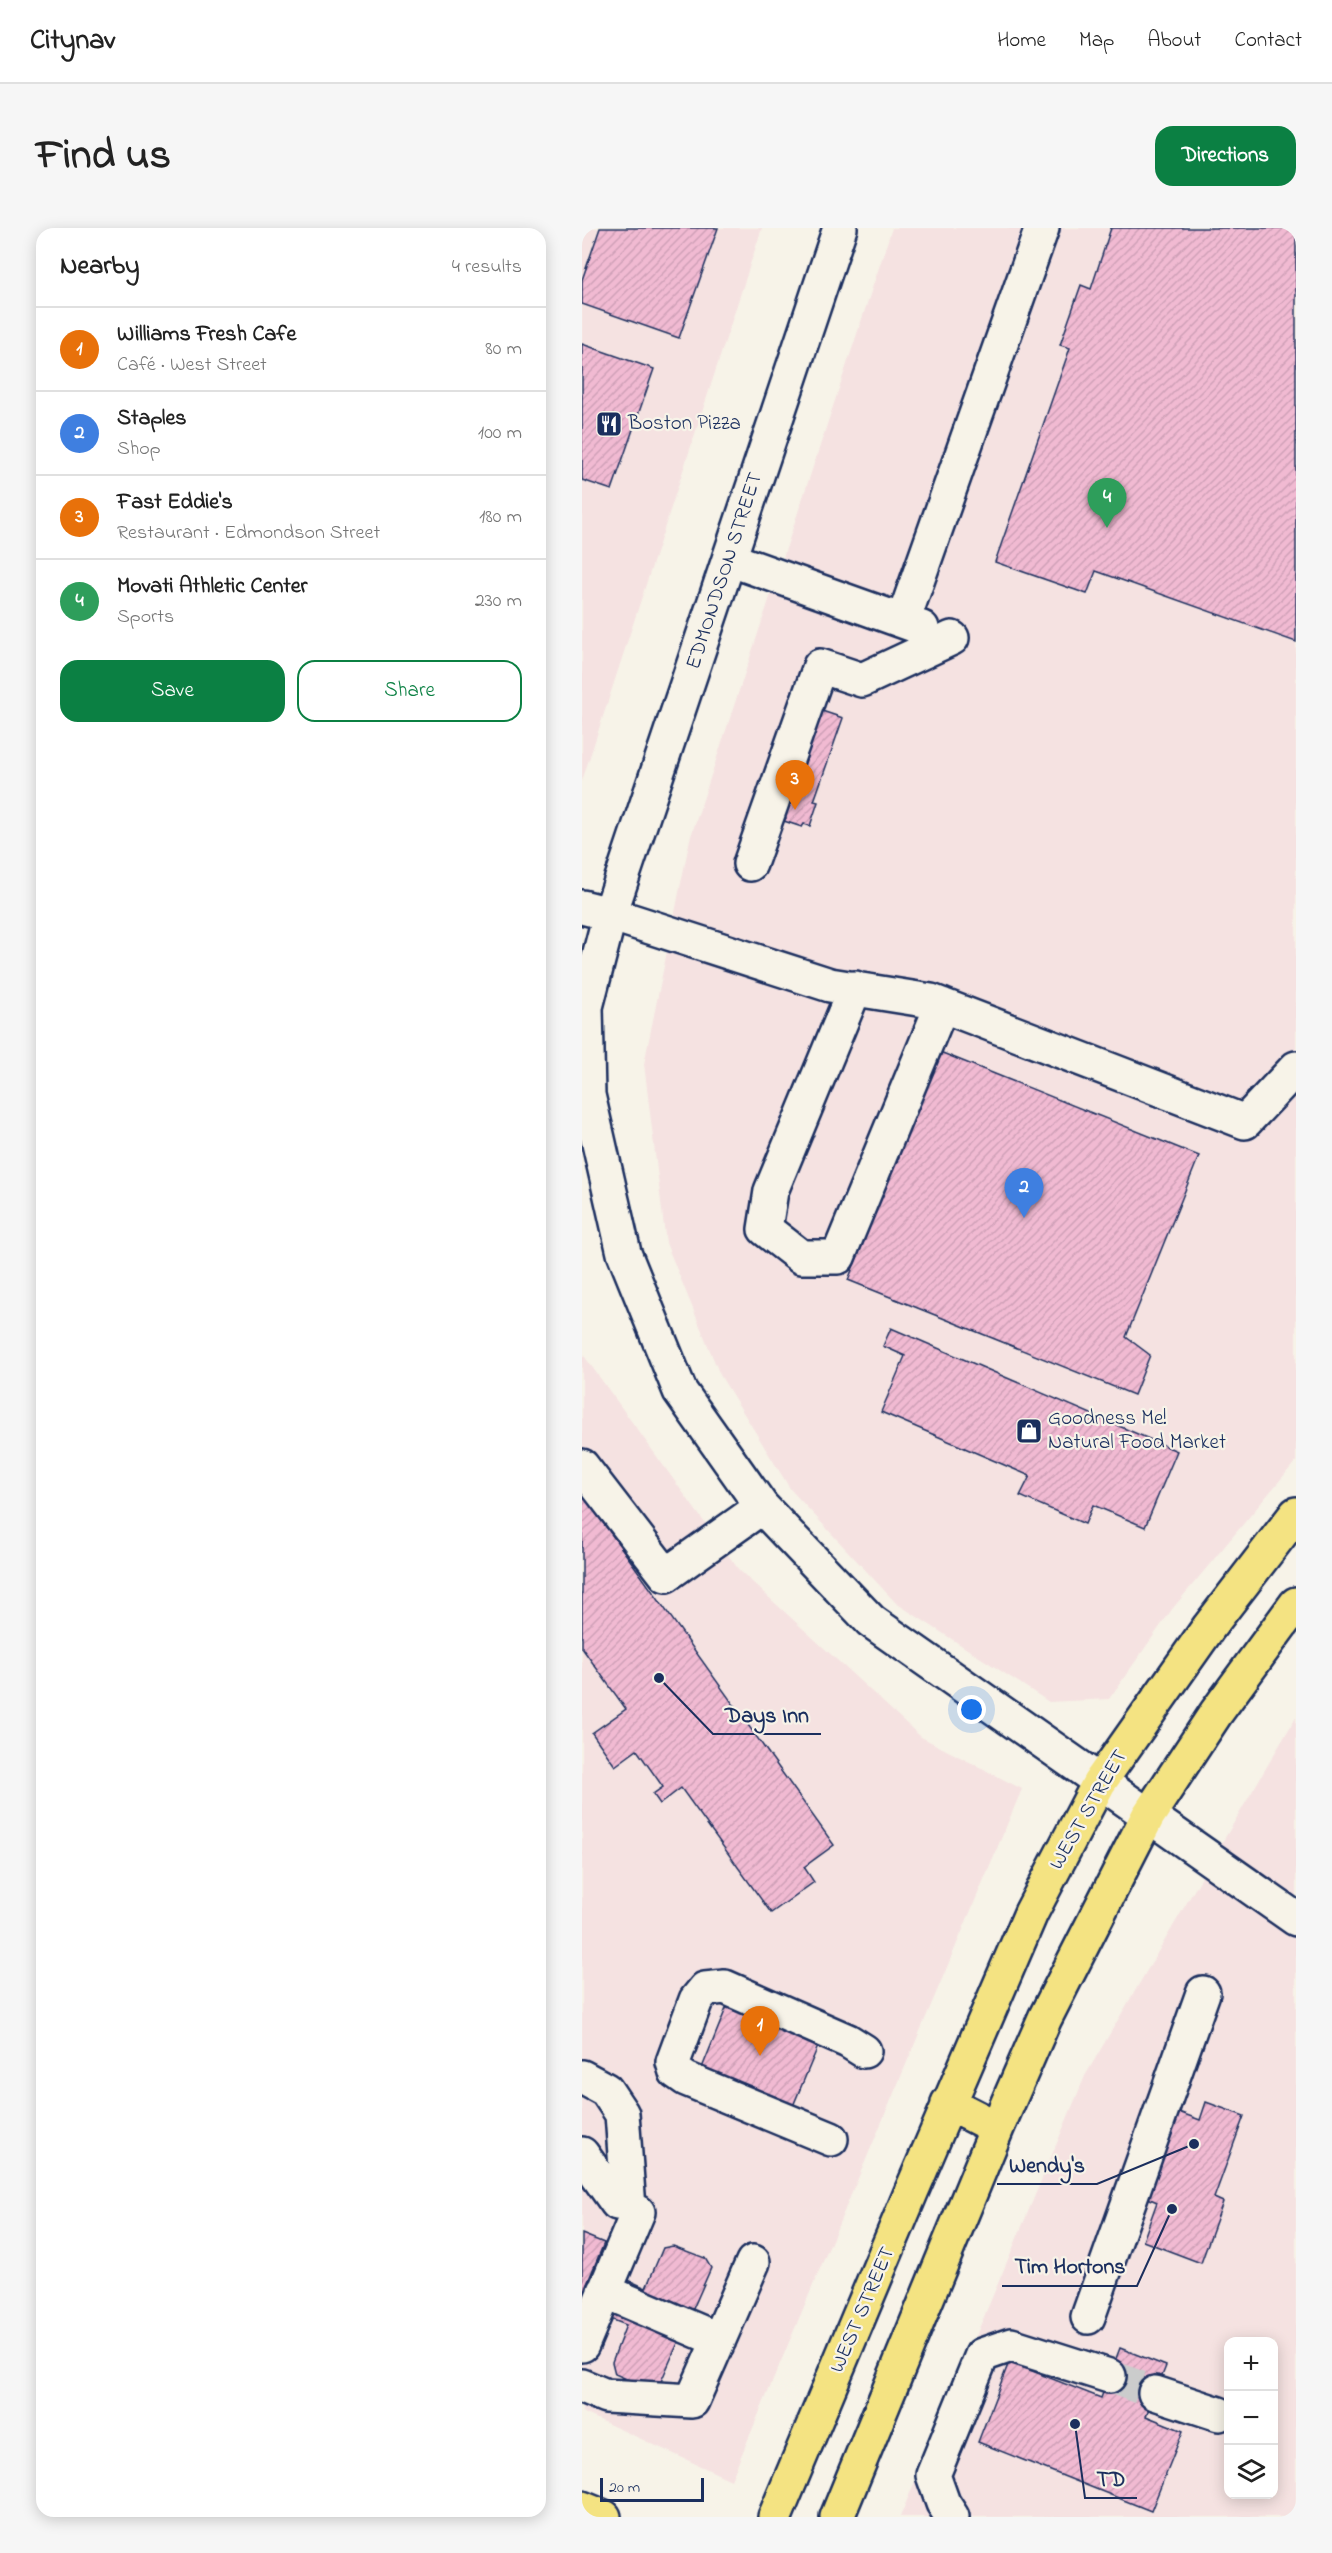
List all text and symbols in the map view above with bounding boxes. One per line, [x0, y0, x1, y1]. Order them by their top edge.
text: Citynav [30, 21, 115, 62]
text: Home [997, 26, 1046, 56]
text: Map [1079, 26, 1114, 56]
text: About [1147, 26, 1201, 56]
text: Contact [1234, 26, 1302, 56]
text: Find us [36, 126, 171, 187]
button: Directions [1155, 126, 1296, 186]
text: Nearby [60, 248, 139, 286]
text: 4 results [452, 253, 522, 282]
text: Williams Fresh Cafe [117, 319, 296, 351]
text: 1 [76, 335, 83, 364]
text: 80 m [485, 335, 522, 364]
text: Café · West Street [117, 351, 267, 380]
text: Staples [117, 403, 186, 435]
restaurant icon: Boston Pizza [594, 409, 624, 439]
place label: Boston Pizza [627, 409, 741, 439]
text: 2 [75, 419, 84, 448]
text: 100 m [478, 419, 522, 448]
text: Shop [117, 435, 161, 464]
street label: EDMONDSON STREET [679, 469, 771, 673]
pin: 4 [1088, 478, 1126, 528]
text: Fast Eddie's [117, 487, 233, 519]
text: 3 [75, 503, 84, 532]
text: 180 m [479, 503, 522, 532]
text: Restaurant · Edmondson Street [117, 519, 380, 548]
text: Movati Athletic Center [117, 571, 307, 603]
text: 4 [75, 587, 84, 616]
text: 230 m [475, 587, 522, 616]
text: Sports [117, 603, 174, 632]
button: Save [60, 660, 285, 722]
button: Share [297, 660, 522, 722]
pin: 3 [776, 760, 814, 810]
pin: 2 [1004, 1168, 1044, 1218]
place label: Goodness Me! Natural Food Market [1048, 1404, 1226, 1458]
shop icon: Goodness Me! Natural Food Market [1014, 1416, 1044, 1446]
callout: Days Inn [713, 1694, 821, 1734]
your location [957, 1695, 986, 1724]
text: Days Inn [724, 1701, 809, 1734]
street label: WEST STREET [1042, 1744, 1136, 1876]
pin: 1 [740, 2006, 780, 2056]
callout: Wendy's [997, 2144, 1097, 2184]
text: Wendy's [1009, 2151, 1085, 2184]
street label: WEST STREET [823, 2242, 903, 2378]
callout: Tim Hortons [1002, 2246, 1137, 2286]
text: Tim Hortons [1014, 2252, 1126, 2284]
map controls [1224, 2337, 1278, 2499]
button: + [1224, 2337, 1278, 2391]
button: − [1224, 2391, 1278, 2445]
button: layers [1224, 2445, 1278, 2499]
callout: TD [1085, 2458, 1137, 2498]
text: TD [1097, 2465, 1125, 2497]
scale bar [600, 2475, 704, 2502]
text: 20 m [609, 2476, 640, 2500]

